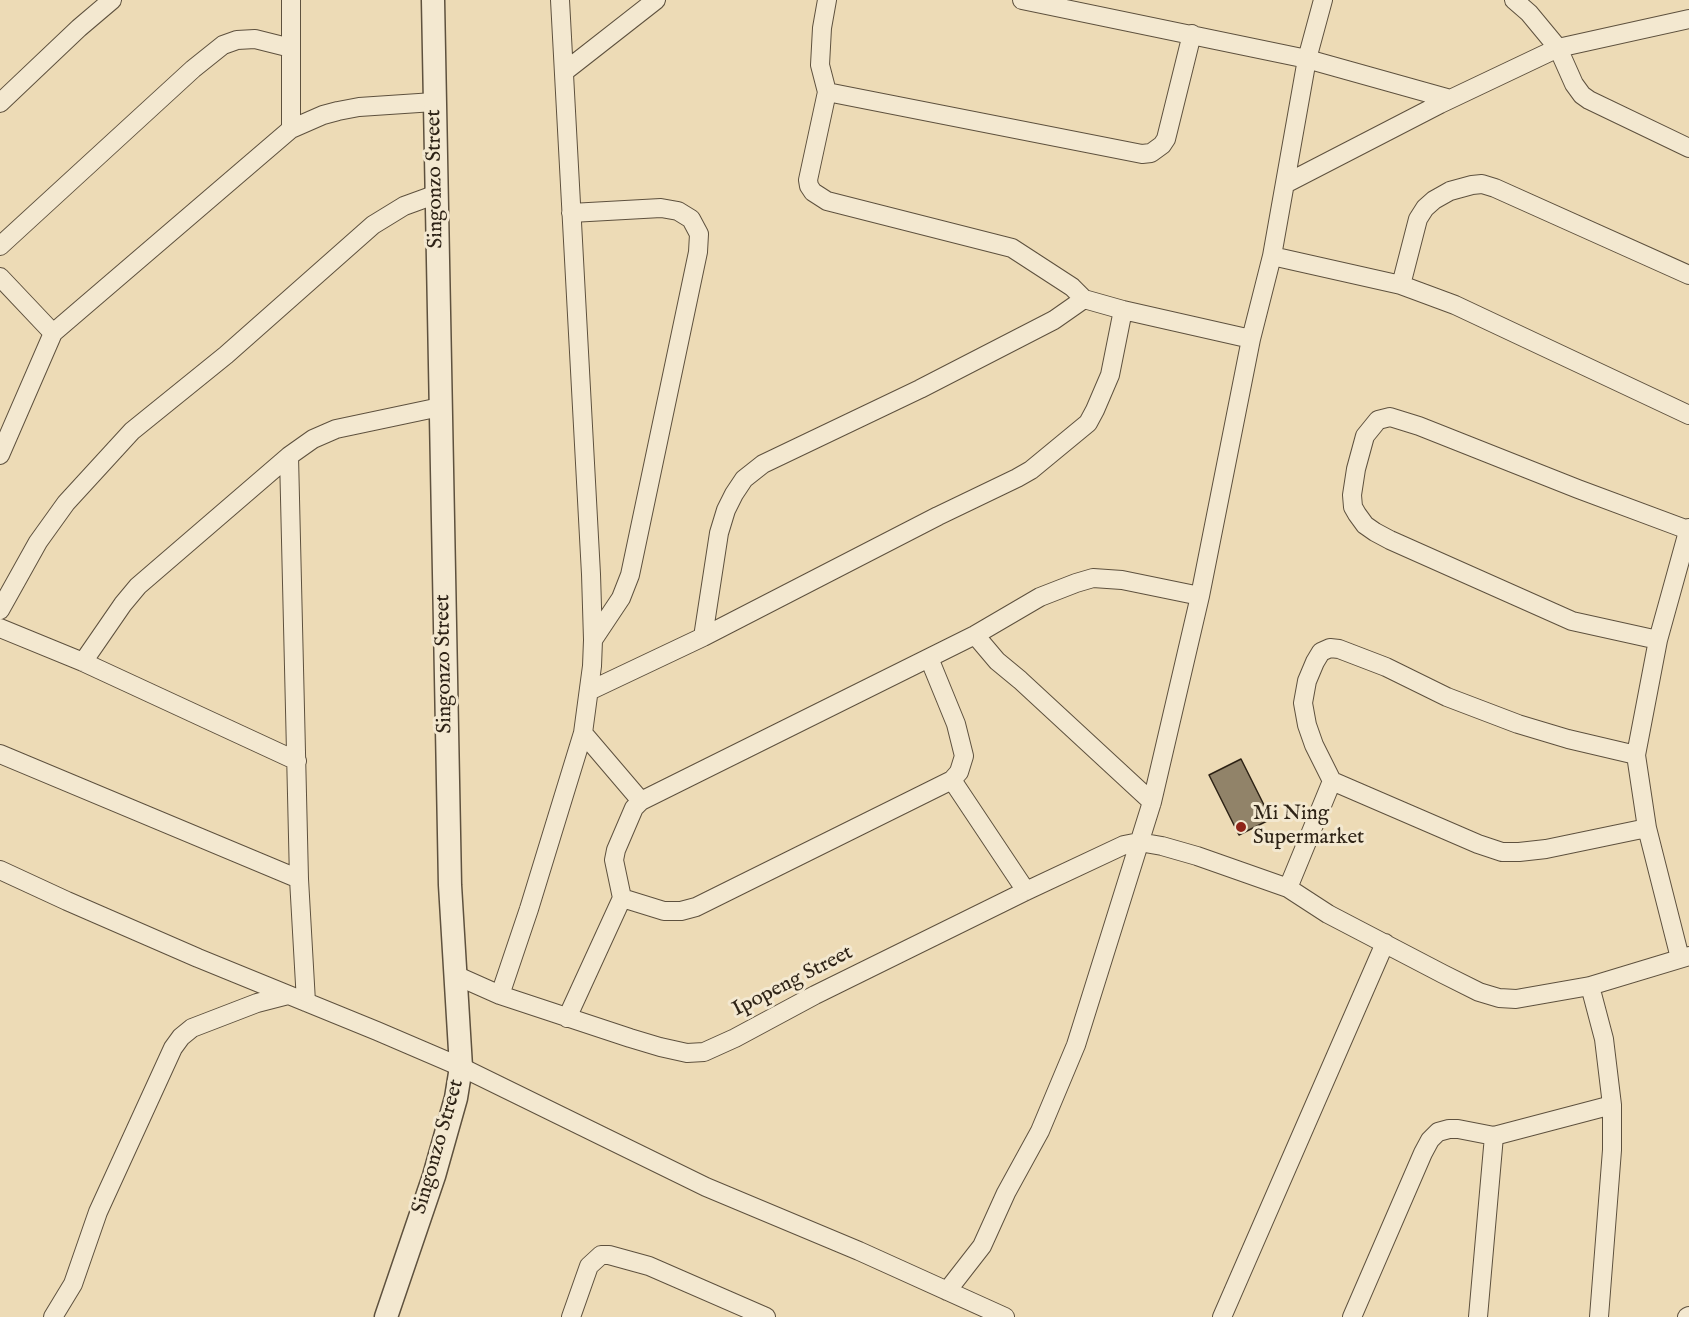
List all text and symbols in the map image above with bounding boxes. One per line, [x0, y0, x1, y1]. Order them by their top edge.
street label: Singonzo Street [422, 109, 450, 249]
street label: Singonzo Street [431, 594, 459, 734]
place label: Mi Ning Supermarket [1253, 802, 1364, 852]
marker: Mi Ning Supermarket [1234, 820, 1248, 834]
street label: Ipopeng Street [728, 941, 858, 1023]
street label: Singonzo Street [408, 1077, 470, 1217]

